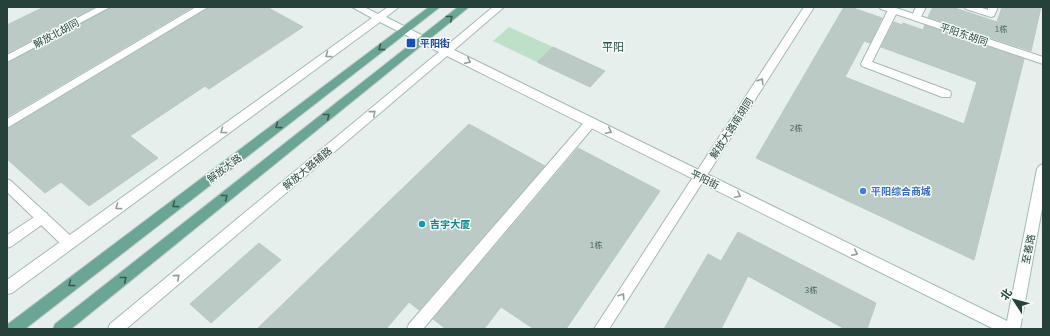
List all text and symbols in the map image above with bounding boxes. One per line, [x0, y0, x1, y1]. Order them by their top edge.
street label: 解放北胡同 [31, 16, 82, 52]
one-way arrow [446, 16, 453, 23]
street label: 平阳东胡同 [938, 20, 990, 50]
house number: 1栋 [995, 24, 1007, 35]
marker: 平阳街 [405, 37, 417, 49]
place label: 平阳街 [420, 37, 450, 51]
district label: 平阳 [602, 40, 624, 55]
one-way arrow [379, 43, 386, 50]
one-way arrow [326, 50, 333, 57]
one-way arrow [463, 56, 471, 64]
one-way arrow [756, 79, 763, 86]
street label: 解放大路南胡同 [707, 95, 757, 162]
one-way arrow [369, 110, 376, 117]
one-way arrow [322, 114, 329, 121]
one-way arrow [275, 122, 282, 129]
house number: 2栋 [790, 123, 802, 134]
one-way arrow [220, 126, 227, 134]
one-way arrow [605, 126, 612, 134]
street label: 解放大路辅路 [280, 144, 335, 193]
street label: 解放大路 [204, 151, 245, 186]
street label: 平阳街 [688, 167, 721, 193]
place label: 平阳综合商城 [871, 185, 931, 199]
marker: 平阳综合商城 [858, 186, 868, 196]
one-way arrow [734, 190, 742, 198]
one-way arrow [221, 195, 228, 202]
one-way arrow [172, 201, 179, 208]
one-way arrow [115, 202, 122, 210]
place label: 吉宇大厦 [430, 218, 470, 232]
marker: 吉宇大厦 [417, 219, 427, 229]
street label: 至善路 [1019, 233, 1039, 265]
house number: 1栋 [590, 240, 602, 251]
one-way arrow [851, 248, 858, 256]
one-way arrow [172, 275, 180, 282]
one-way arrow [119, 276, 126, 283]
one-way arrow [69, 279, 76, 286]
north arrow [994, 280, 1034, 320]
house number: 3栋 [805, 285, 817, 296]
text: 北 [997, 286, 1016, 303]
one-way arrow [617, 293, 625, 300]

